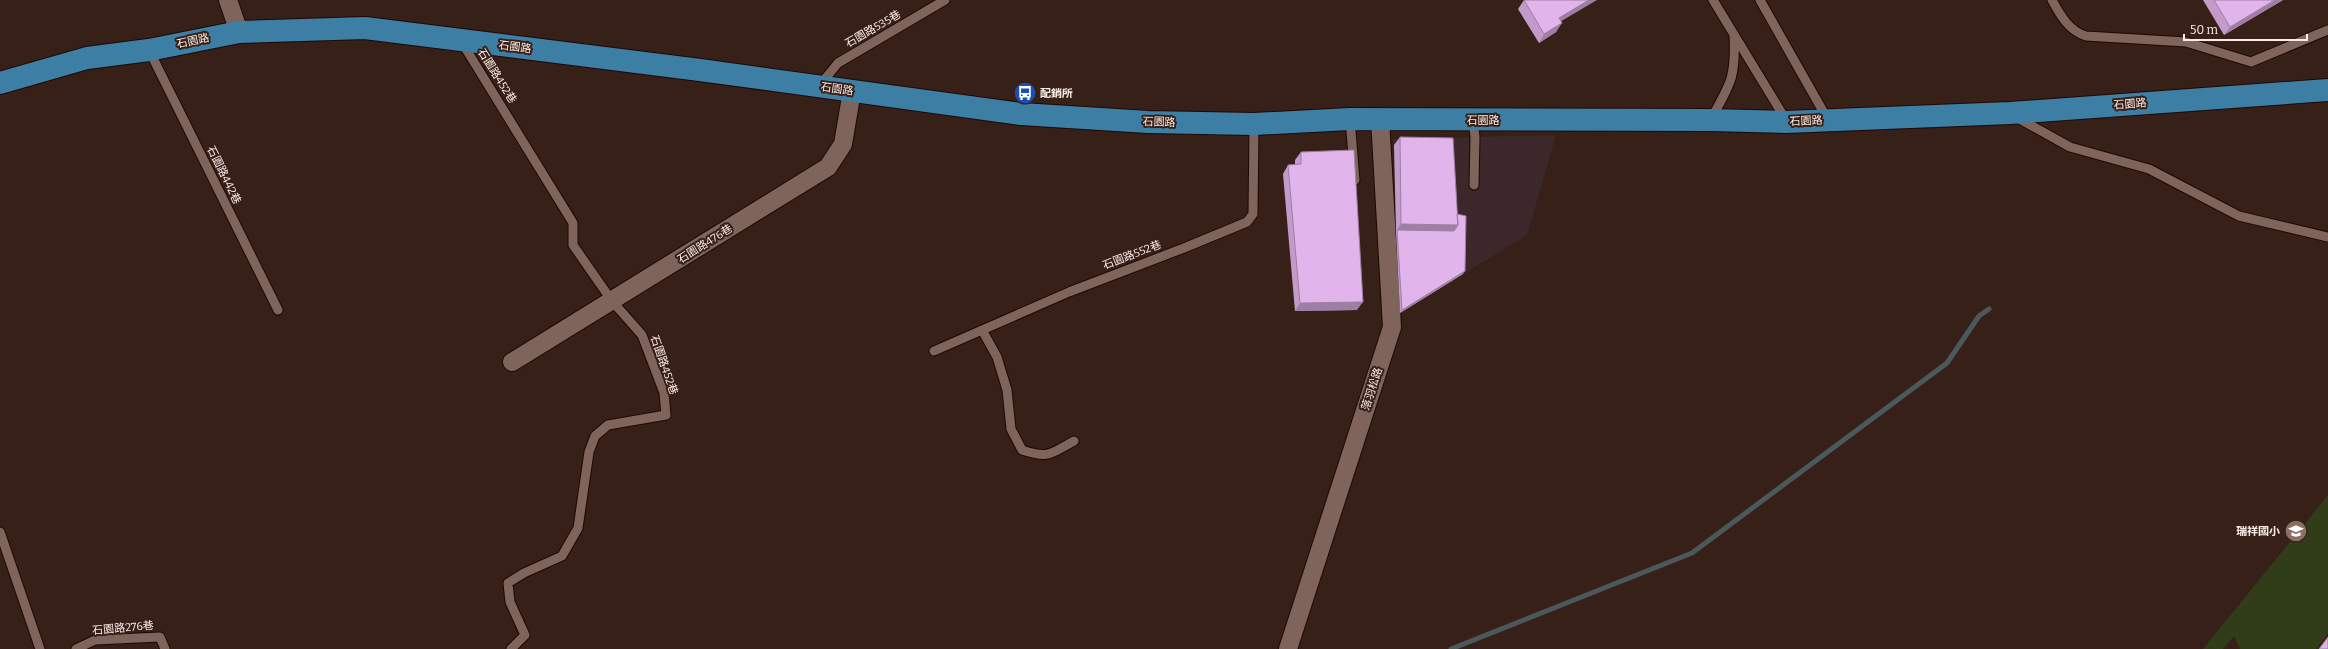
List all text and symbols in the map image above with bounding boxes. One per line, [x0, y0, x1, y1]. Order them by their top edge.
street label: 石園路535巷 [843, 8, 903, 50]
scale bar [2184, 16, 2307, 42]
text: 50 m [2190, 23, 2219, 37]
street label: 石園路 [176, 31, 210, 51]
street label: 石園路 [498, 39, 532, 55]
street label: 石園路452巷 [475, 46, 519, 106]
street label: 石園路 [820, 80, 854, 98]
bus stop icon: 配銷所 [1012, 80, 1038, 106]
place label: 配銷所 [1040, 87, 1073, 100]
street label: 石園路 [2113, 96, 2147, 112]
street label: 石園路 [1467, 114, 1500, 127]
street label: 石園路 [1789, 114, 1823, 128]
street label: 石園路 [1142, 115, 1176, 129]
street label: 石園路442巷 [204, 144, 244, 206]
street label: 石園路476巷 [675, 222, 735, 266]
street label: 石園路552巷 [1101, 238, 1163, 272]
street label: 石園路452巷 [648, 334, 680, 396]
street label: 落羽松路 [1359, 366, 1385, 412]
school or university icon: 瑞祥國小 [2283, 518, 2309, 544]
place label: 瑞祥國小 [2236, 525, 2280, 538]
street label: 石園路276巷 [92, 619, 154, 637]

